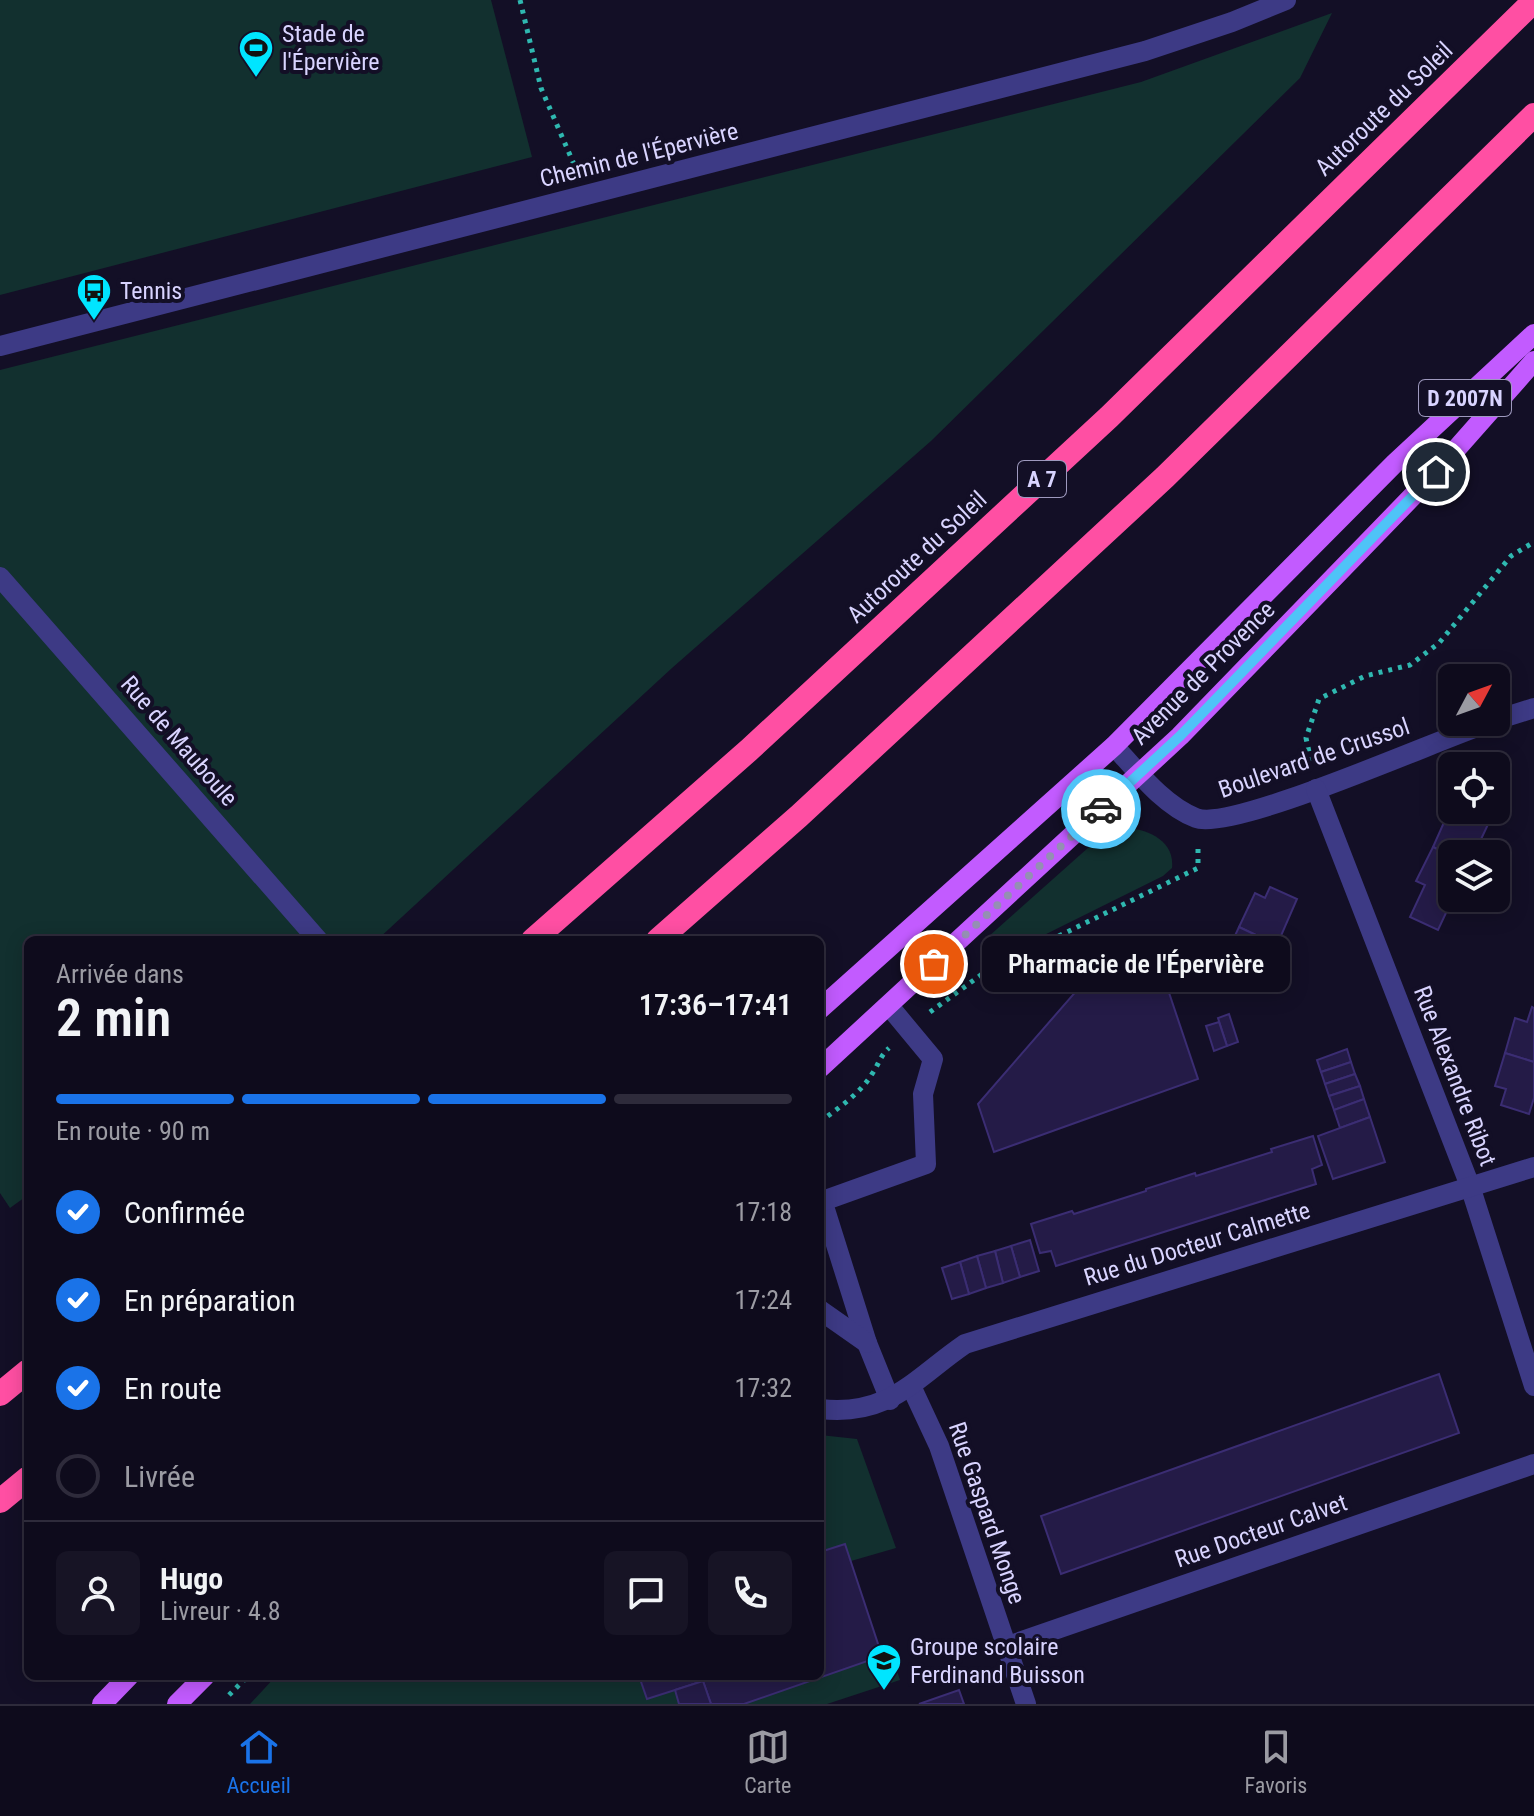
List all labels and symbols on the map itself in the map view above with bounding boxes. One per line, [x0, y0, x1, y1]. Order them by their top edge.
place label: Stade de l'Épervière [282, 20, 380, 76]
sports icon: Stade de l'Épervière [237, 29, 275, 79]
street label: Autoroute du Soleil [1310, 36, 1458, 182]
street label: Chemin de l'Épervière [537, 117, 741, 193]
bus stop icon: Tennis [75, 272, 113, 322]
place label: Tennis [120, 277, 182, 305]
road number: D 2007N [1419, 380, 1511, 416]
pin [1402, 438, 1470, 506]
road number: A 7 [1018, 461, 1066, 497]
street label: Autoroute du Soleil [842, 485, 992, 629]
street label: Avenue de Provence [1126, 596, 1280, 750]
north arrow [1438, 664, 1510, 736]
street label: Rue de Mauboule [115, 670, 243, 812]
street label: Boulevard de Crussol [1215, 712, 1413, 804]
courier [1061, 769, 1141, 849]
pin [900, 930, 968, 998]
callout: Pharmacie de l'Épervière [982, 936, 1290, 992]
street label: Rue Alexandre Ribot [1408, 982, 1502, 1170]
street label: Rue du Docteur Calmette [1080, 1196, 1314, 1292]
street label: Rue Gaspard Monge [943, 1418, 1031, 1608]
street label: Rue Docteur Calvet [1171, 1488, 1351, 1574]
place label: Groupe scolaire Ferdinand Buisson [910, 1633, 1085, 1689]
school or university icon: Groupe scolaire Ferdinand Buisson [865, 1642, 903, 1692]

